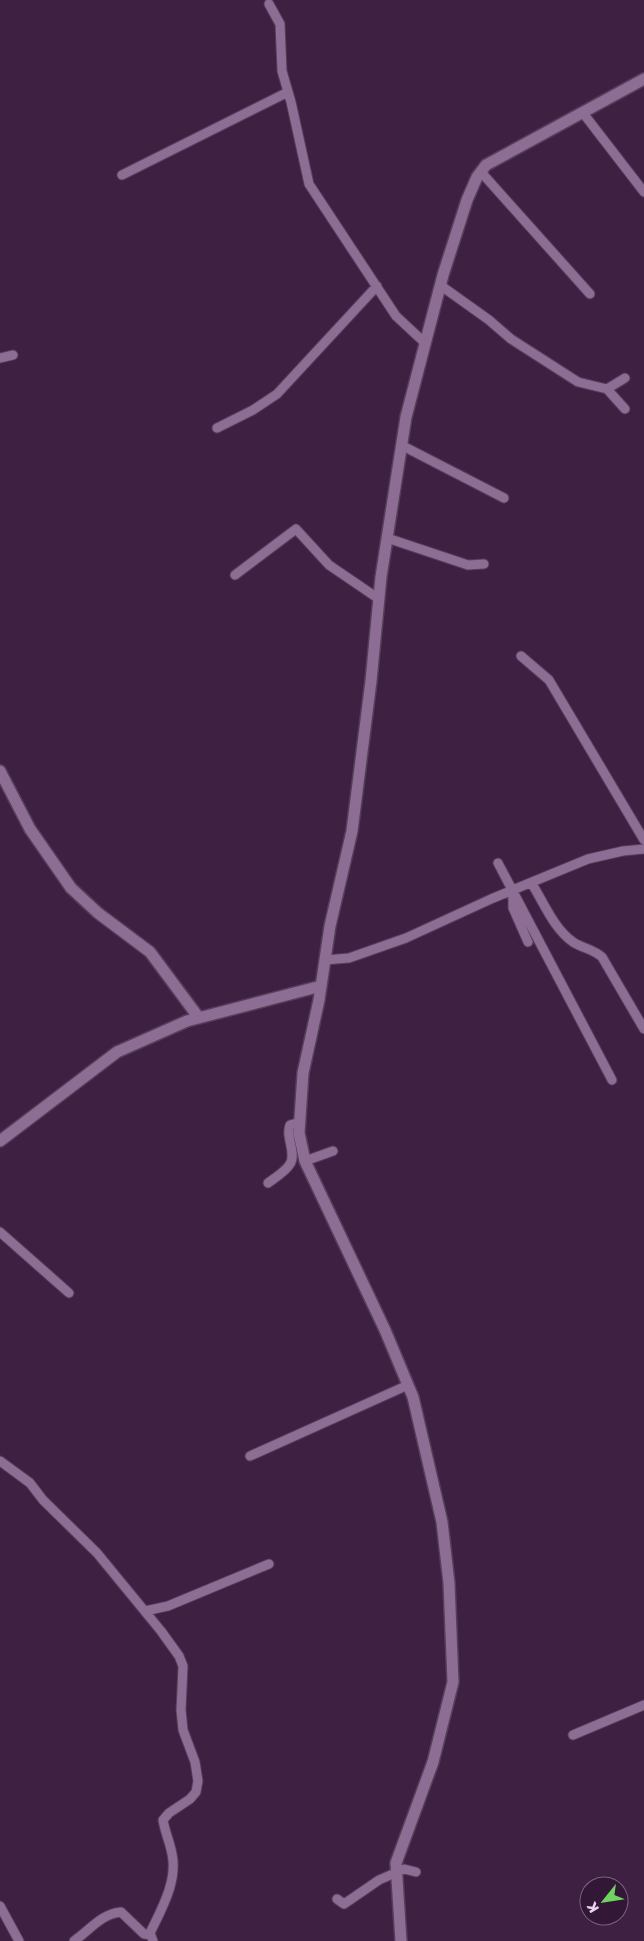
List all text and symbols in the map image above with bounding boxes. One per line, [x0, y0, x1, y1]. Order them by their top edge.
north arrow [579, 1876, 629, 1926]
text: K [583, 1898, 603, 1916]

